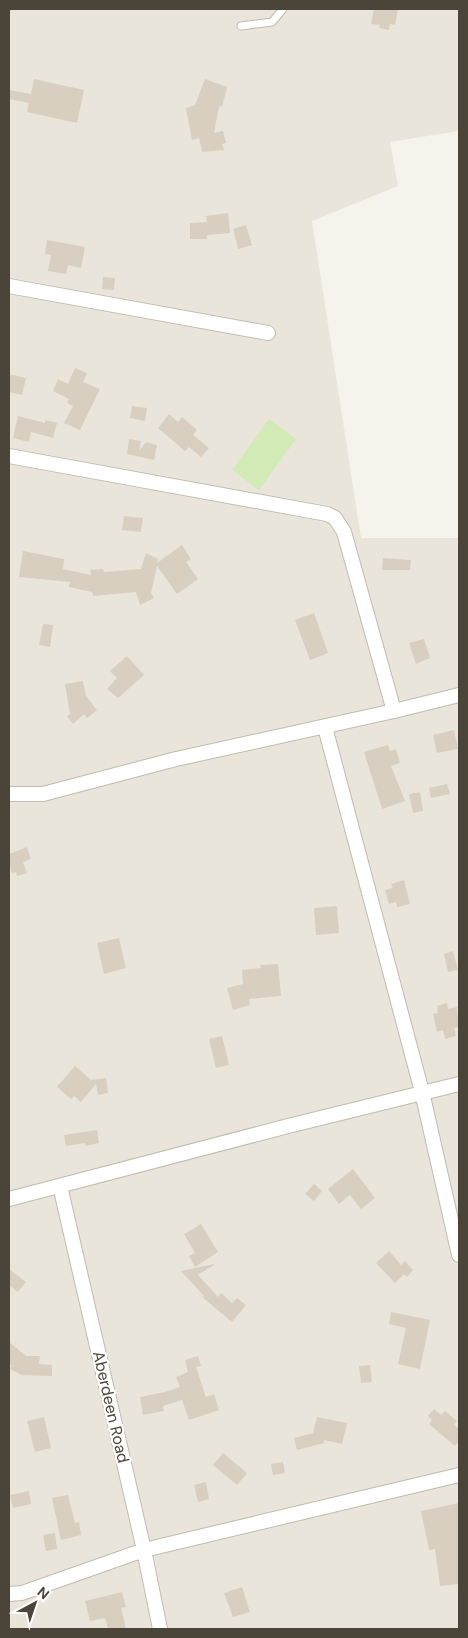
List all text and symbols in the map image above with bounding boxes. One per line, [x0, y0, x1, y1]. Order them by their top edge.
street label: Aberdeen Road [88, 1349, 134, 1465]
north arrow [10, 1578, 60, 1628]
text: N [34, 1583, 53, 1603]

